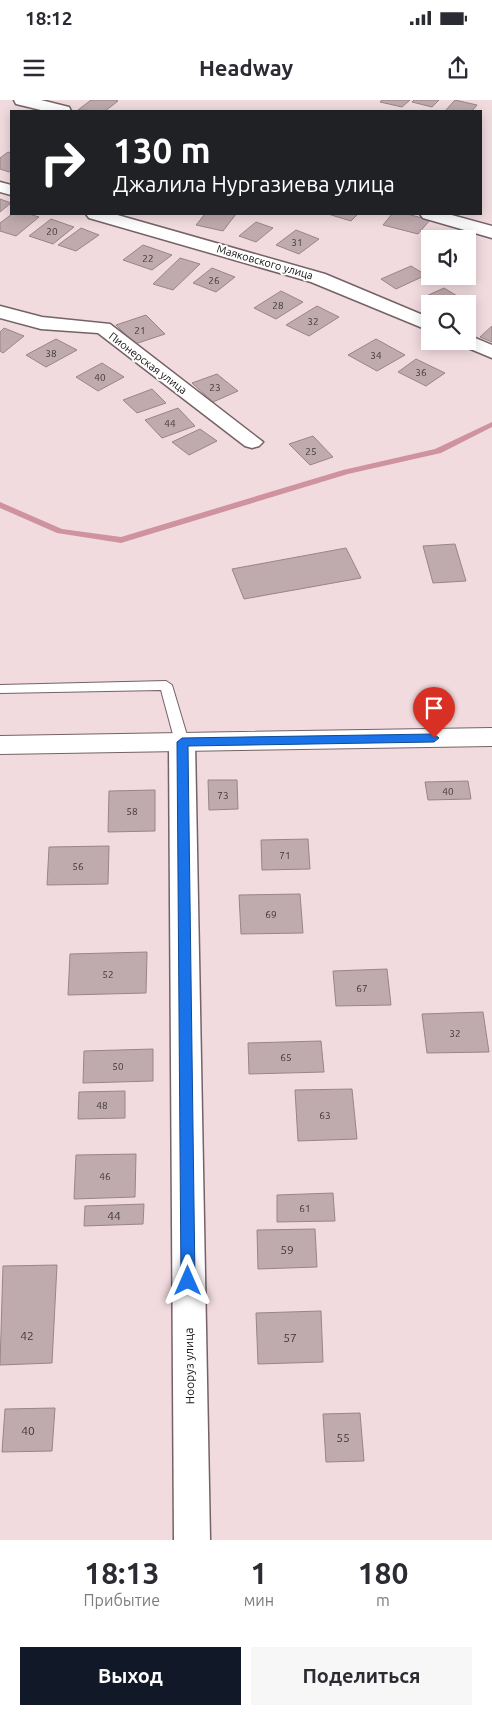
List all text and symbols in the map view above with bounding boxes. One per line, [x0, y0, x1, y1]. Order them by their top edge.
text: 18:12 [25, 7, 73, 29]
icon: menu [20, 54, 48, 82]
icon: share [444, 54, 472, 82]
text: Headway [199, 55, 293, 80]
icon: right [30, 130, 95, 195]
text: 130 m [113, 130, 211, 170]
text: Джалила Нургазиева улица [113, 171, 395, 196]
house number: 20 [46, 226, 58, 237]
map controls [421, 230, 476, 350]
button: sound [421, 230, 476, 285]
house number: 31 [291, 237, 303, 248]
street label: Маяковского улица [215, 243, 315, 281]
house number: 22 [142, 253, 154, 264]
house number: 26 [208, 275, 220, 286]
button: search [421, 295, 476, 350]
house number: 28 [272, 300, 284, 311]
house number: 32 [307, 316, 319, 327]
house number: 21 [134, 325, 146, 336]
street label: Пионерская улица [107, 330, 189, 396]
house number: 38 [45, 348, 57, 359]
house number: 34 [370, 350, 382, 361]
house number: 36 [415, 367, 427, 378]
house number: 40 [94, 372, 106, 383]
house number: 23 [209, 382, 221, 393]
house number: 44 [164, 418, 176, 429]
house number: 25 [305, 446, 317, 457]
pin [413, 687, 455, 738]
icon: arrive [420, 694, 448, 722]
house number: 40 [442, 786, 454, 797]
house number: 73 [217, 790, 229, 801]
house number: 58 [126, 806, 138, 817]
house number: 71 [279, 850, 291, 861]
house number: 56 [72, 861, 84, 872]
house number: 69 [265, 909, 277, 920]
house number: 52 [102, 969, 114, 980]
house number: 67 [356, 983, 368, 994]
house number: 32 [449, 1028, 461, 1039]
house number: 65 [280, 1052, 292, 1063]
house number: 50 [112, 1061, 124, 1072]
house number: 48 [96, 1100, 108, 1111]
house number: 63 [319, 1110, 331, 1121]
house number: 46 [99, 1171, 111, 1182]
house number: 61 [299, 1203, 311, 1214]
house number: 44 [107, 1209, 121, 1222]
house number: 59 [280, 1243, 294, 1256]
position arrow [161, 1254, 213, 1306]
street label: Нооруз улица [182, 1328, 196, 1404]
house number: 42 [20, 1329, 34, 1342]
house number: 57 [283, 1331, 297, 1344]
house number: 40 [21, 1424, 35, 1437]
house number: 55 [336, 1431, 350, 1444]
text: 18:13 [84, 1556, 159, 1590]
text: 1 [250, 1556, 267, 1590]
text: 180 [358, 1556, 408, 1590]
text: Прибытие [84, 1591, 160, 1609]
text: мин [244, 1591, 274, 1609]
text: m [376, 1591, 390, 1609]
button: Выход [20, 1647, 241, 1705]
button: Поделиться [251, 1647, 472, 1705]

